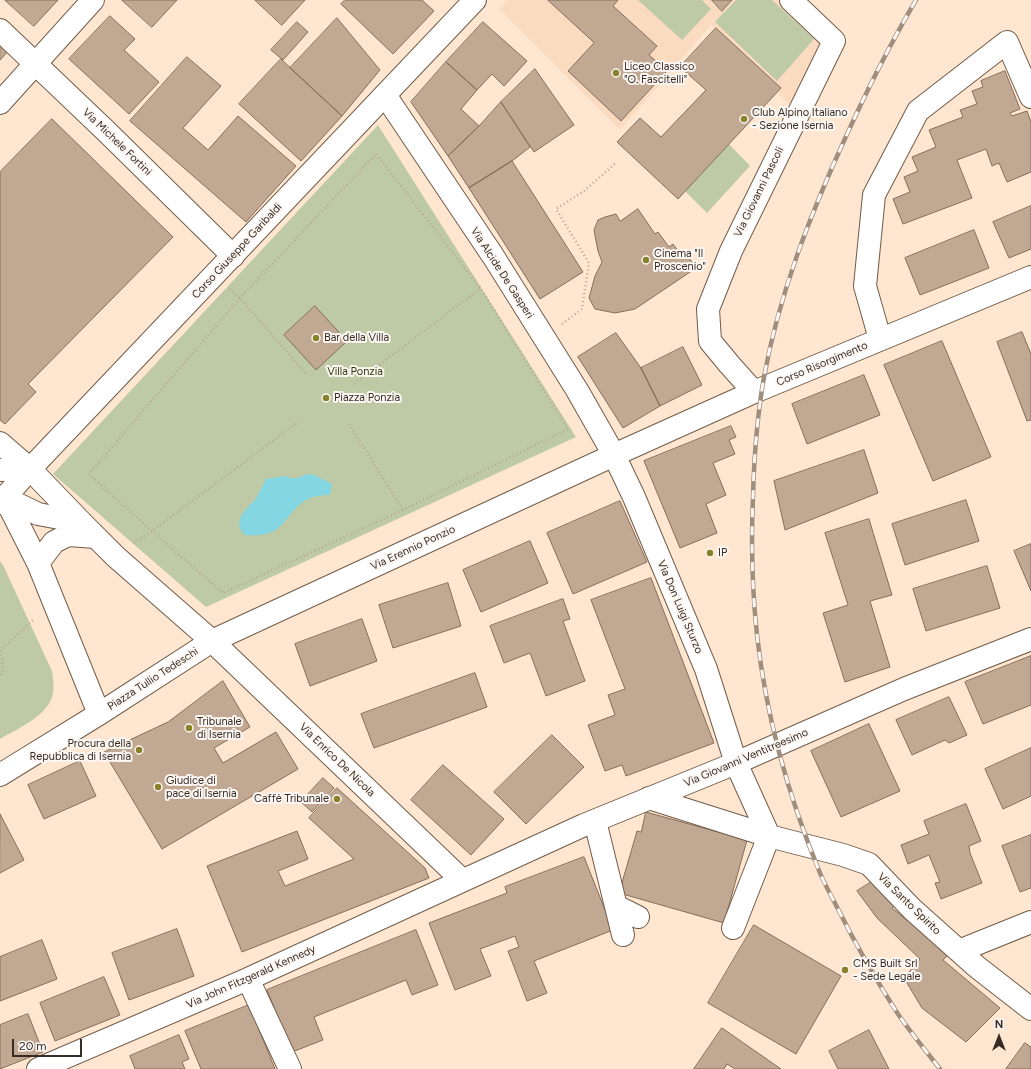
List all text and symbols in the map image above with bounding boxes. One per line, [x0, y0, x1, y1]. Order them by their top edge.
place label: Liceo Classico "O. Fascitelli" [624, 60, 694, 86]
marker: Liceo Classico "O. Fascitelli" [611, 68, 621, 78]
street label: Via Michele Fortini [80, 106, 154, 178]
place label: Club Alpino Italiano - Sezione Isernia [752, 106, 848, 132]
marker: Club Alpino Italiano - Sezione Isernia [739, 114, 749, 124]
street label: Via Giovanni Pascoli [731, 145, 787, 239]
street label: Corso Giuseppe Garibaldi [189, 200, 285, 302]
street label: Via Alcide De Gasperi [468, 225, 536, 321]
place label: Cinema "Il Proscenio" [654, 247, 706, 273]
marker: Cinema "Il Proscenio" [641, 255, 651, 265]
place label: Bar della Villa [324, 331, 389, 345]
marker: Bar della Villa [311, 333, 321, 343]
street label: Corso Risorgimento [774, 339, 870, 389]
park label: Villa Ponzia [327, 365, 383, 379]
place label: Piazza Ponzia [334, 391, 400, 405]
marker: Piazza Ponzia [321, 393, 331, 403]
street label: Via Erennio Ponzio [369, 523, 457, 573]
place label: IP [718, 546, 727, 560]
marker: IP [705, 548, 715, 558]
street label: Via Don Luigi Sturzo [654, 558, 706, 656]
street label: Piazza Tullio Tedeschi [105, 645, 201, 713]
place label: Tribunale di Isernia [197, 715, 242, 741]
street label: Via Enrico De Nicola [296, 720, 378, 800]
marker: Tribunale di Isernia [184, 723, 194, 733]
street label: Via Giovanni Ventitreesimo [682, 726, 810, 790]
place label: Procura della Repubblica di Isernia [29, 737, 131, 763]
marker: Procura della Repubblica di Isernia [134, 745, 144, 755]
place label: Giudice di pace di Isernia [166, 774, 237, 800]
marker: Giudice di pace di Isernia [153, 782, 163, 792]
place label: Caffè Tribunale [254, 792, 329, 806]
marker: Caffè Tribunale [332, 794, 342, 804]
street label: Via Santo Spirito [875, 870, 943, 938]
street label: Via John Fitzgerald Kennedy [184, 942, 318, 1012]
place label: CMS Built Srl - Sede Legale [853, 957, 920, 983]
marker: CMS Built Srl - Sede Legale [840, 965, 850, 975]
north arrow [979, 1017, 1019, 1057]
text: N [995, 1018, 1003, 1031]
scale bar [14, 1031, 84, 1057]
text: 20 m [19, 1039, 47, 1053]

